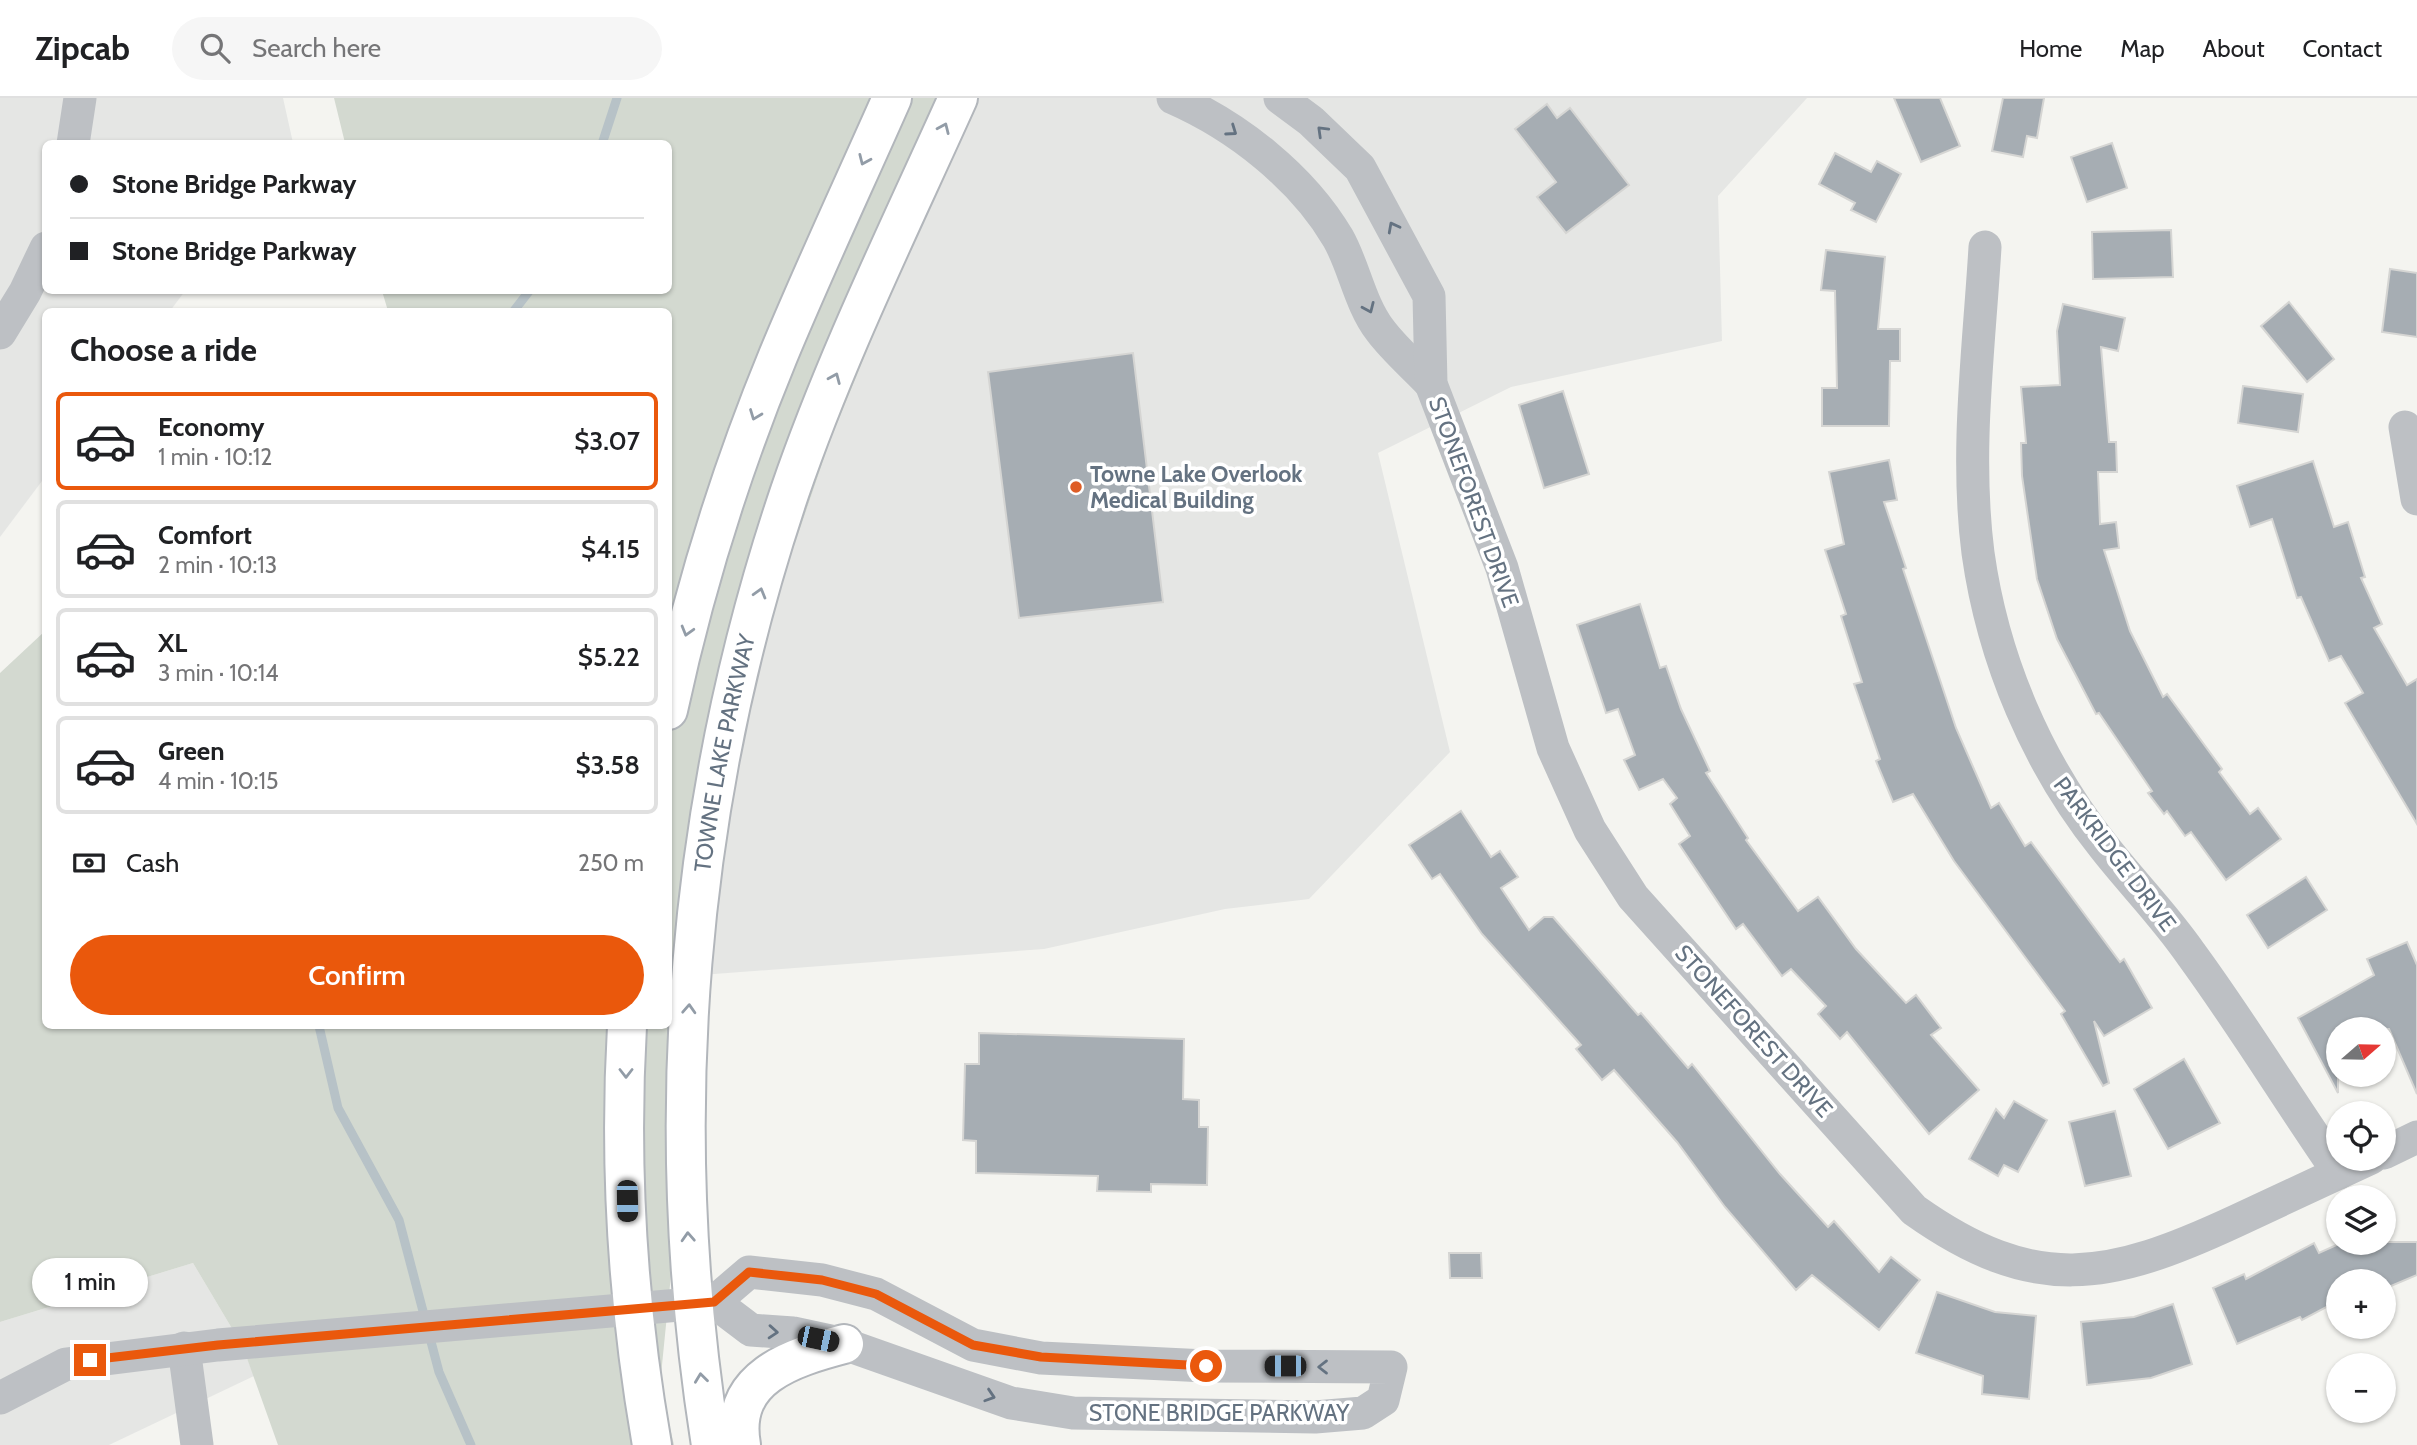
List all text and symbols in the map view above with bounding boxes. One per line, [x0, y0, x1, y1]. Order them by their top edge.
search box [172, 17, 662, 80]
text: Zipcab [35, 28, 130, 68]
icon: search [196, 29, 234, 67]
text: Search here [252, 32, 381, 64]
text: Home [2019, 34, 2082, 63]
text: Map [2120, 34, 2165, 63]
text: About [2203, 34, 2265, 63]
text: Contact [2303, 34, 2382, 63]
one-way arrow [936, 123, 950, 135]
one-way arrow [1225, 123, 1237, 135]
one-way arrow [1317, 127, 1330, 140]
one-way arrow [858, 153, 872, 166]
text: Stone Bridge Parkway [112, 168, 357, 200]
one-way arrow [1388, 221, 1402, 234]
text: Stone Bridge Parkway [112, 235, 357, 267]
one-way arrow [1361, 301, 1375, 313]
text: Choose a ride [70, 330, 257, 369]
one-way arrow [826, 373, 840, 385]
street label: STONEFOREST DRIVE [1423, 393, 1525, 611]
one-way arrow [750, 408, 764, 420]
icon: car [74, 410, 137, 473]
text: Economy [158, 411, 264, 443]
text: $3.07 [574, 425, 640, 457]
text: 1 min · 10:12 [158, 443, 272, 471]
place label: Towne Lake Overlook Medical Building [1090, 460, 1303, 514]
marker: Towne Lake Overlook Medical Building [1068, 479, 1084, 495]
icon: car [74, 518, 137, 581]
text: Comfort [158, 519, 252, 551]
text: $4.15 [581, 533, 640, 565]
text: 2 min · 10:13 [158, 551, 277, 579]
one-way arrow [751, 587, 766, 599]
one-way arrow [680, 625, 695, 637]
icon: car [74, 626, 137, 689]
text: XL [158, 627, 187, 659]
street label: TOWNE LAKE PARKWAY [688, 630, 761, 874]
text: $5.22 [578, 641, 640, 673]
text: 3 min · 10:14 [158, 659, 278, 687]
icon: car [74, 734, 137, 797]
text: Green [158, 735, 225, 767]
text: $3.58 [575, 749, 640, 781]
text: 4 min · 10:15 [158, 767, 278, 795]
street label: PARKRIDGE DRIVE [2048, 771, 2182, 937]
icon: cash [70, 844, 108, 882]
text: Cash [126, 847, 179, 879]
text: 250 m [578, 849, 644, 877]
button: Confirm [70, 935, 644, 1015]
street label: STONEFOREST DRIVE [1669, 939, 1839, 1123]
one-way arrow [681, 1004, 696, 1015]
north arrow [2326, 1017, 2396, 1087]
map controls [2326, 1017, 2396, 1423]
one-way arrow [618, 1068, 634, 1079]
button: locate [2326, 1101, 2396, 1171]
car [617, 1180, 638, 1222]
button: layers [2326, 1185, 2396, 1255]
one-way arrow [680, 1231, 695, 1242]
callout: 1 min [32, 1258, 148, 1308]
text: 1 min [64, 1268, 116, 1296]
button: + [2326, 1269, 2396, 1339]
one-way arrow [768, 1324, 779, 1339]
car [796, 1324, 841, 1354]
route end [74, 1344, 106, 1376]
route start [1190, 1350, 1222, 1382]
button: − [2326, 1353, 2396, 1423]
car [1265, 1356, 1307, 1377]
one-way arrow [1317, 1359, 1327, 1375]
one-way arrow [693, 1372, 708, 1383]
one-way arrow [983, 1388, 996, 1402]
street label: STONE BRIDGE PARKWAY [1089, 1399, 1350, 1427]

